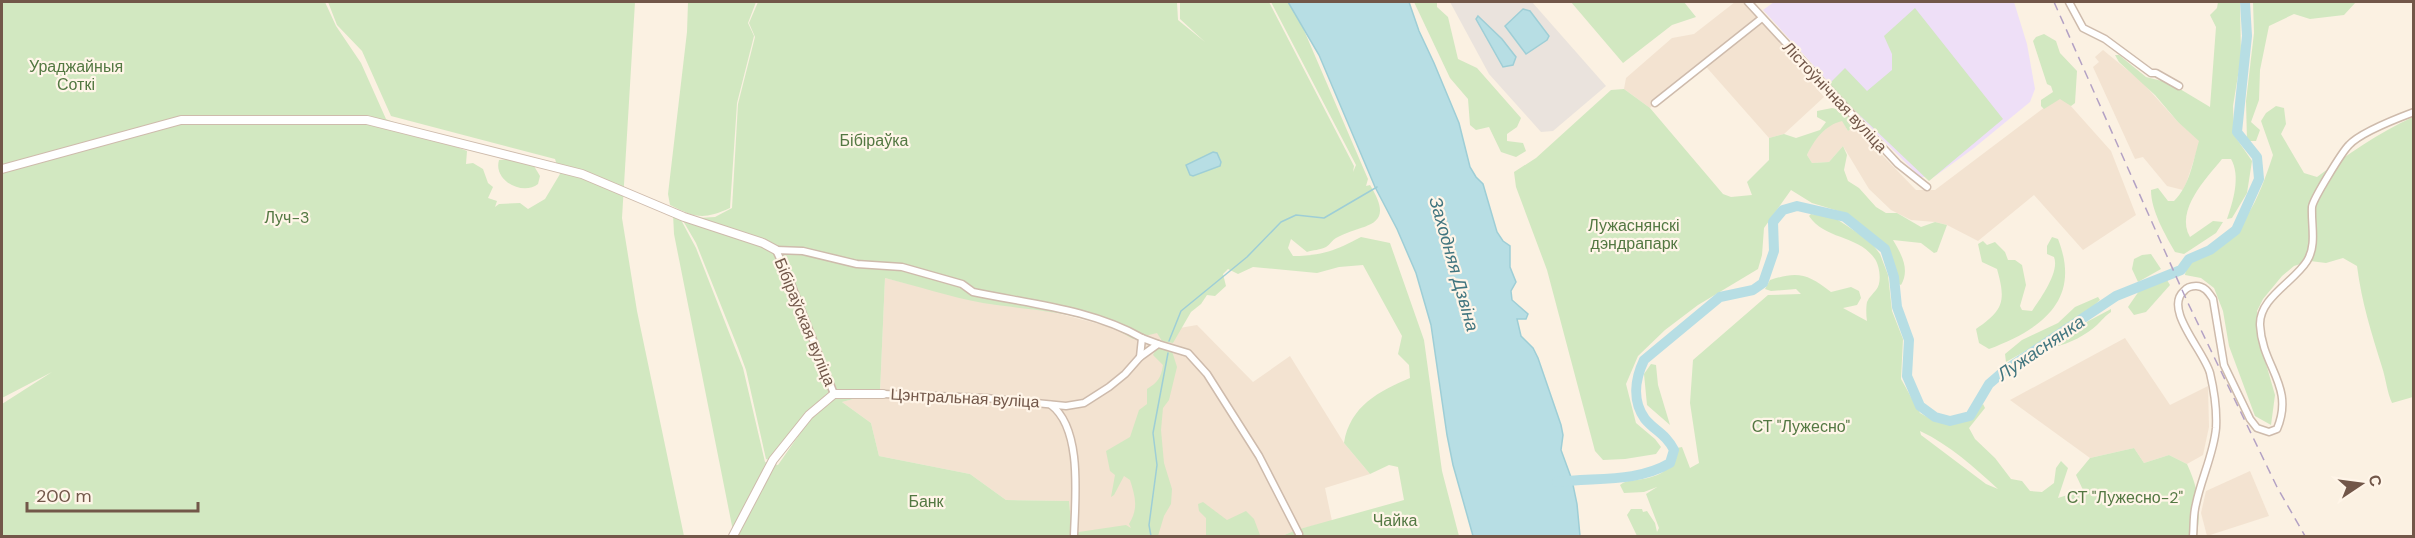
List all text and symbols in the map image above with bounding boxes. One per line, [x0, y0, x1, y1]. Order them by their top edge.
street label: Лістоўнічная вуліца [1778, 37, 1892, 157]
park label: Ураджайныя Соткі [29, 56, 123, 95]
park label: Бібіраўка [840, 130, 909, 151]
water label: Заходняя Дзвіна [1423, 194, 1485, 334]
park label: Луч-3 [264, 207, 310, 228]
park label: Лужаснянскі дэндрапарк [1588, 215, 1680, 254]
street label: Бібіраўская вуліца [770, 255, 840, 389]
water label: Лужаснянка [1992, 310, 2090, 387]
street label: Цэнтральная вуліца [890, 384, 1040, 412]
park label: СТ "Лужесно" [1752, 416, 1851, 437]
north arrow [2331, 454, 2391, 514]
text: С [2364, 473, 2387, 489]
scale bar [27, 475, 198, 513]
text: 200 m [36, 484, 92, 508]
park label: СТ "Лужесно-2" [2067, 487, 2184, 508]
park label: Банк [908, 491, 945, 512]
park label: Чайка [1373, 510, 1417, 531]

